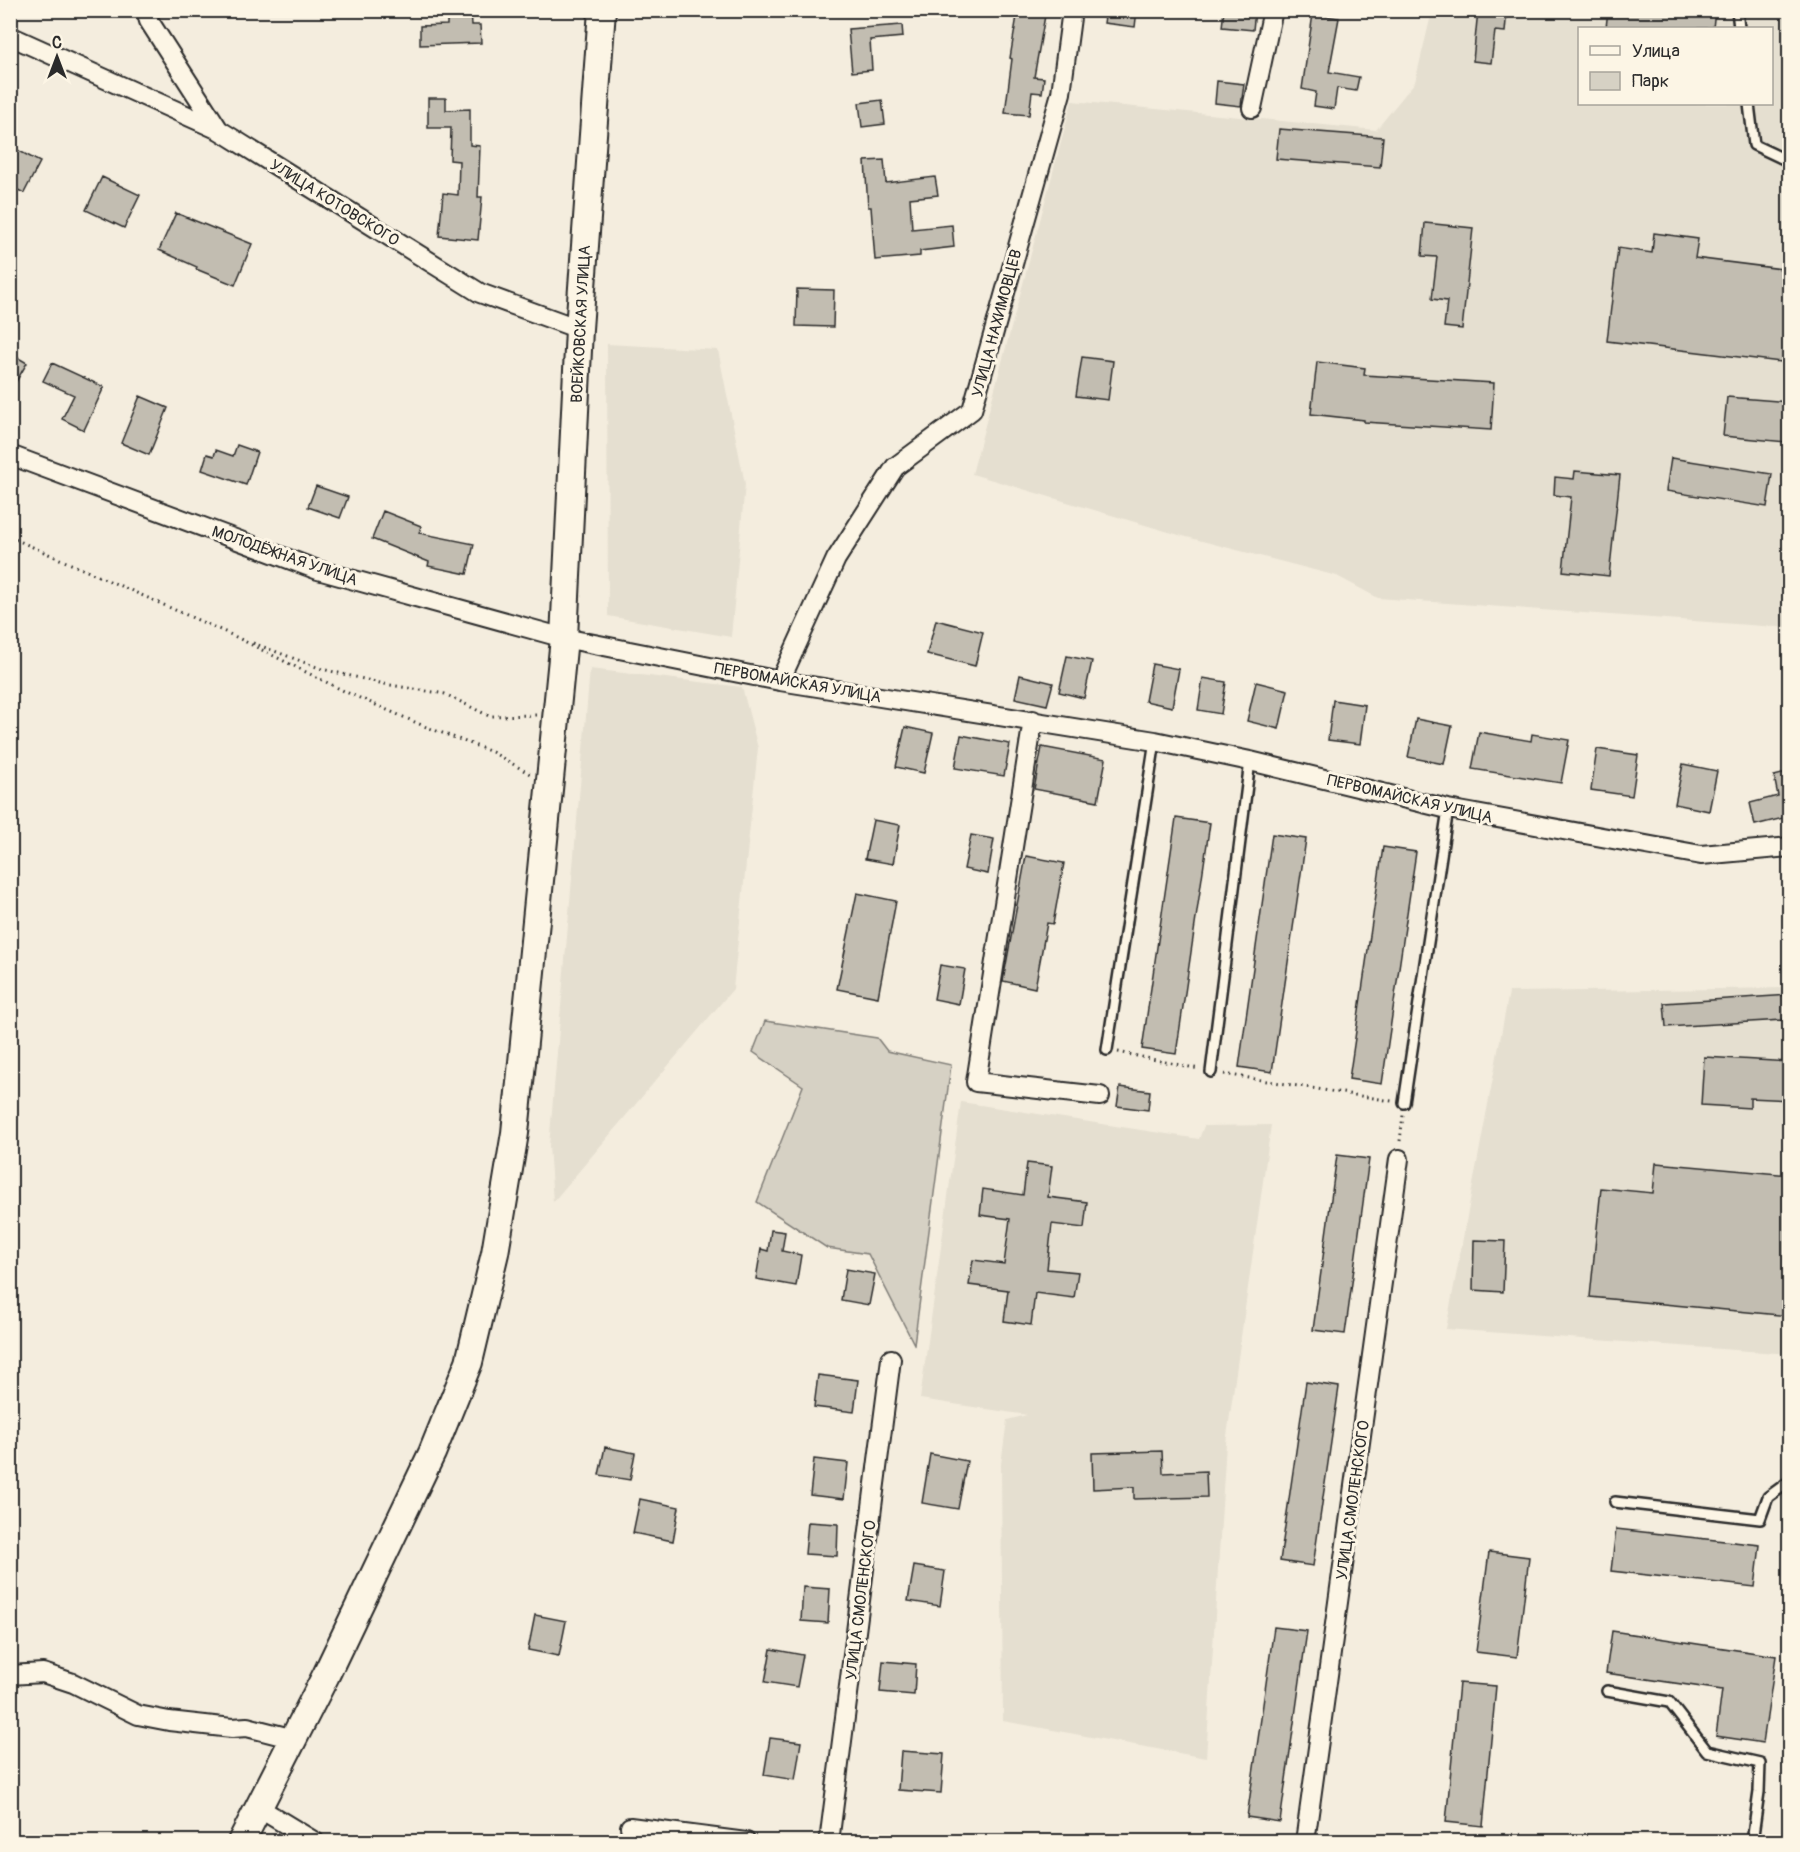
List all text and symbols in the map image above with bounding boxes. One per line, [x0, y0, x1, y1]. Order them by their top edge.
north arrow [27, 27, 87, 87]
legend [1578, 27, 1773, 105]
text: С [52, 33, 62, 53]
text: Улица [1632, 40, 1680, 63]
text: Парк [1632, 70, 1669, 93]
street label: УЛИЦА КОТОВСКОГО [266, 155, 403, 251]
street label: ВОЕЙКОВСКАЯ УЛИЦА [567, 244, 595, 404]
street label: УЛИЦА НАХИМОВЦЕВ [968, 247, 1026, 399]
street label: МОЛОДЁЖНАЯ УЛИЦА [209, 522, 360, 590]
street label: ПЕРВОМАЙСКАЯ УЛИЦА [713, 658, 883, 708]
street label: ПЕРВОМАЙСКАЯ УЛИЦА [1325, 770, 1495, 828]
street label: УЛИЦА СМОЛЕНСКОГО [1332, 1419, 1374, 1581]
street label: УЛИЦА СМОЛЕНСКОГО [841, 1519, 881, 1681]

